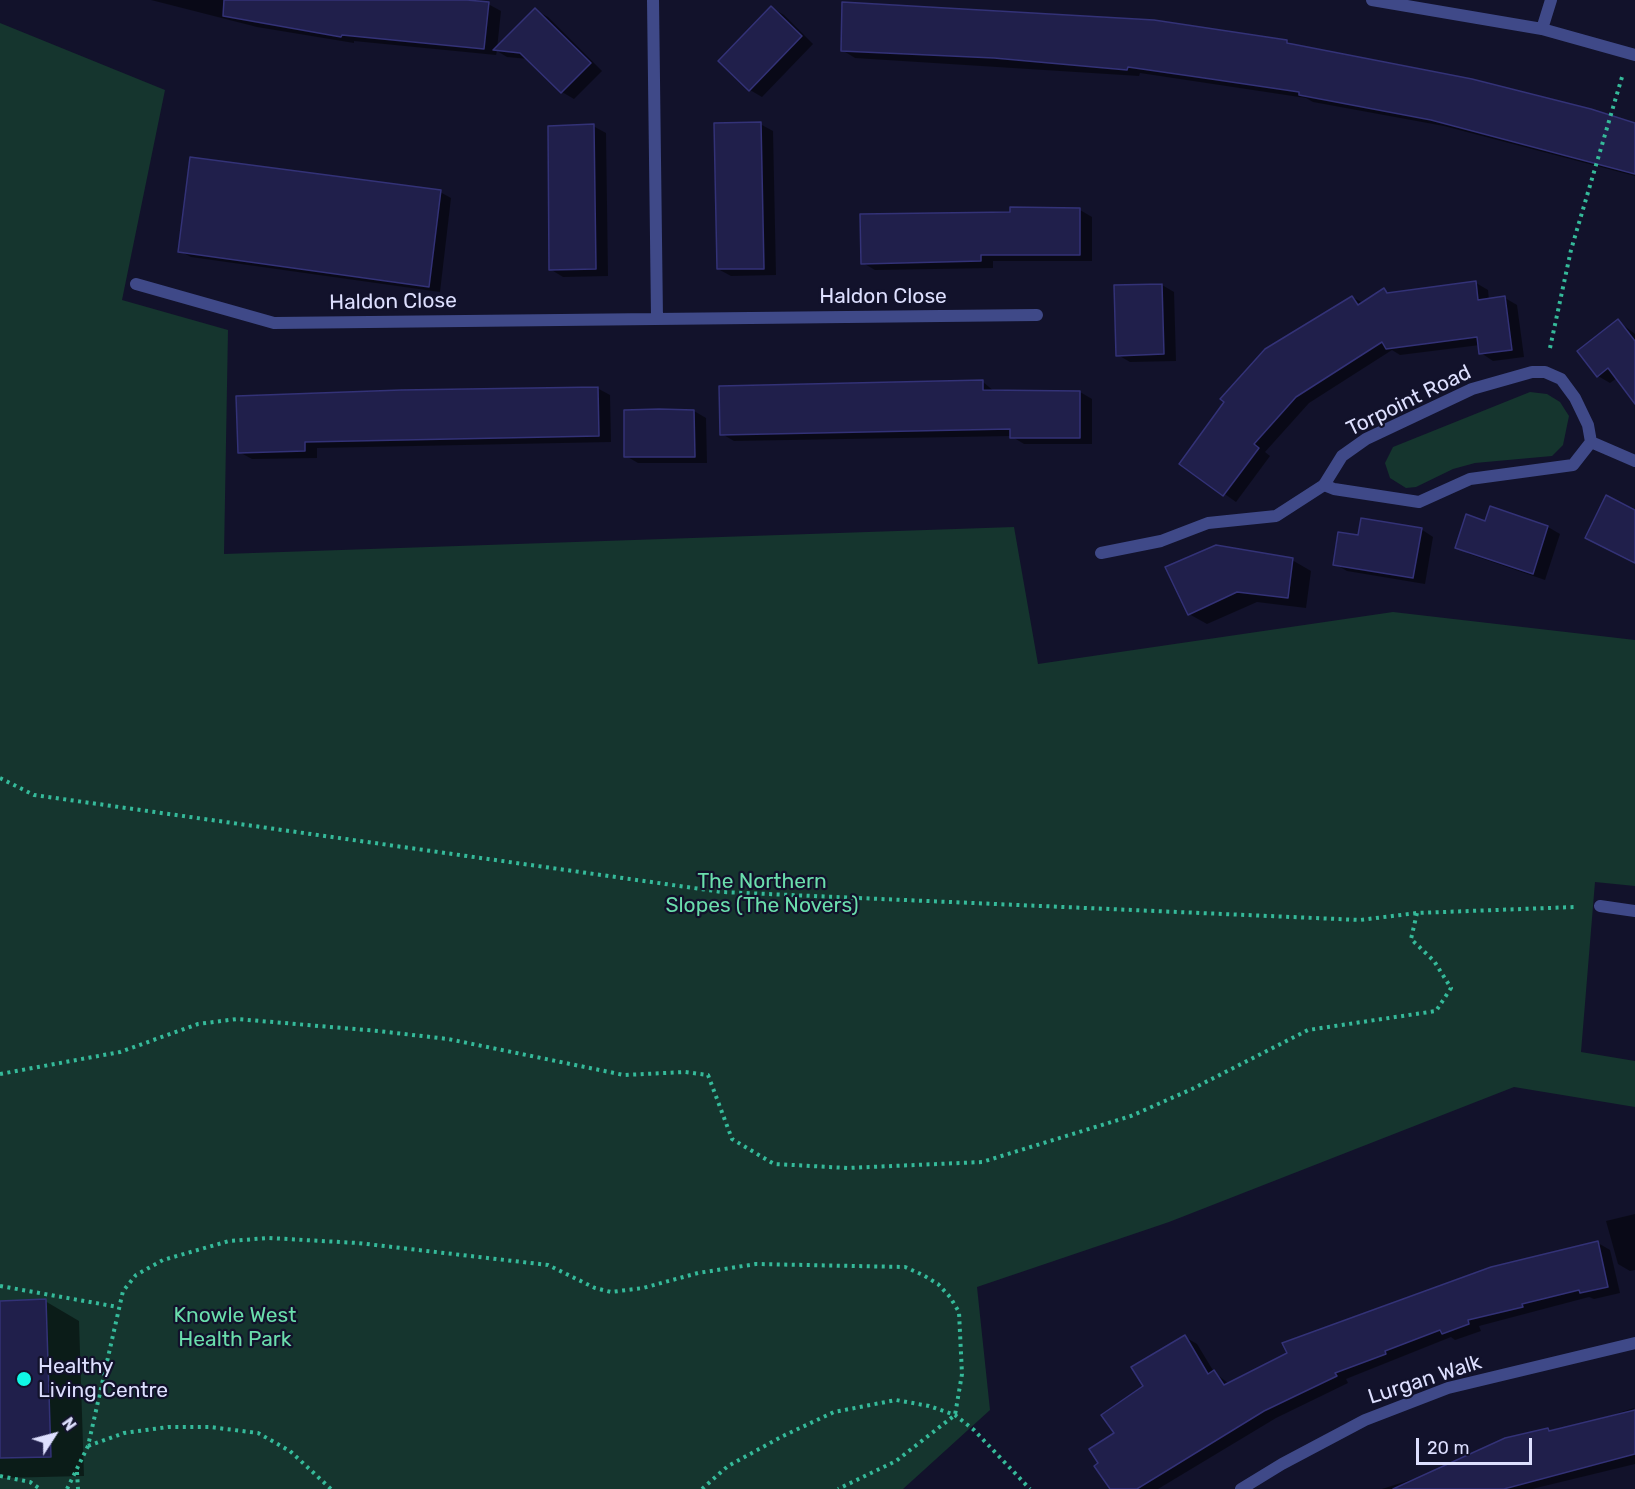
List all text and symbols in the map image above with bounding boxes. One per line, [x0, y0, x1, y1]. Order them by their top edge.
street label: Haldon Close [819, 284, 947, 310]
street label: Haldon Close [329, 288, 457, 316]
street label: Torpoint Road [1343, 360, 1475, 442]
park label: The Northern Slopes (The Novers) [665, 869, 859, 919]
park label: Knowle West Health Park [173, 1303, 297, 1353]
street label: Lurgan Walk [1365, 1350, 1485, 1410]
place label: Healthy Living Centre [38, 1354, 168, 1404]
marker: Healthy Living Centre [15, 1370, 33, 1388]
north arrow [24, 1405, 84, 1465]
text: N [58, 1414, 80, 1434]
scale bar [1419, 1426, 1534, 1464]
text: 20 m [1427, 1437, 1469, 1459]

